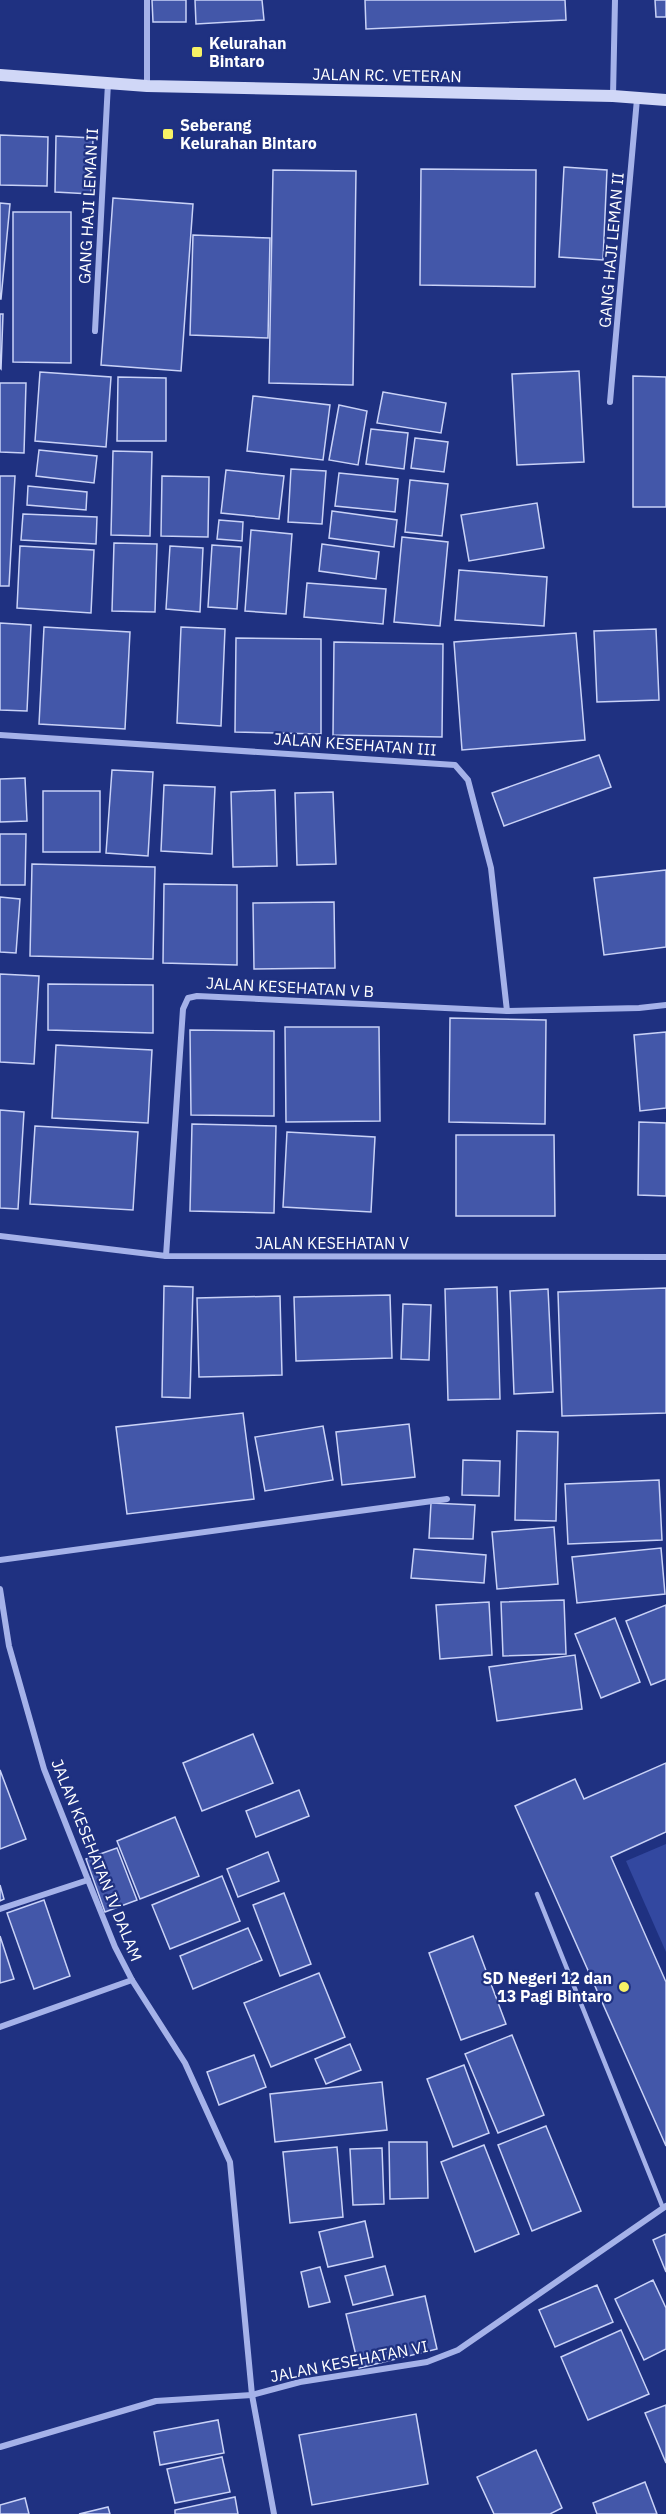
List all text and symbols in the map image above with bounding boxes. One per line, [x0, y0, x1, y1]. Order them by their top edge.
place label: Kelurahan Bintaro [209, 33, 287, 71]
marker: Kelurahan Bintaro [190, 45, 204, 59]
street label: JALAN RC. VETERAN [312, 64, 462, 86]
place label: Seberang Kelurahan Bintaro [180, 115, 317, 153]
marker: Seberang Kelurahan Bintaro [161, 127, 175, 141]
street label: GANG HAJI LEMAN II [74, 128, 102, 284]
street label: GANG HAJI LEMAN II [594, 171, 628, 329]
street label: JALAN KESEHATAN III [273, 728, 437, 760]
street label: JALAN KESEHATAN V B [206, 973, 374, 1001]
street label: JALAN KESEHATAN V [255, 1233, 409, 1253]
street label: JALAN KESEHATAN IV DALAM [47, 1756, 147, 1964]
place label: SD Negeri 12 dan 13 Pagi Bintaro [483, 1968, 612, 2006]
marker: SD Negeri 12 dan 13 Pagi Bintaro [617, 1980, 631, 1994]
street label: JALAN KESEHATAN VI [268, 2336, 430, 2386]

